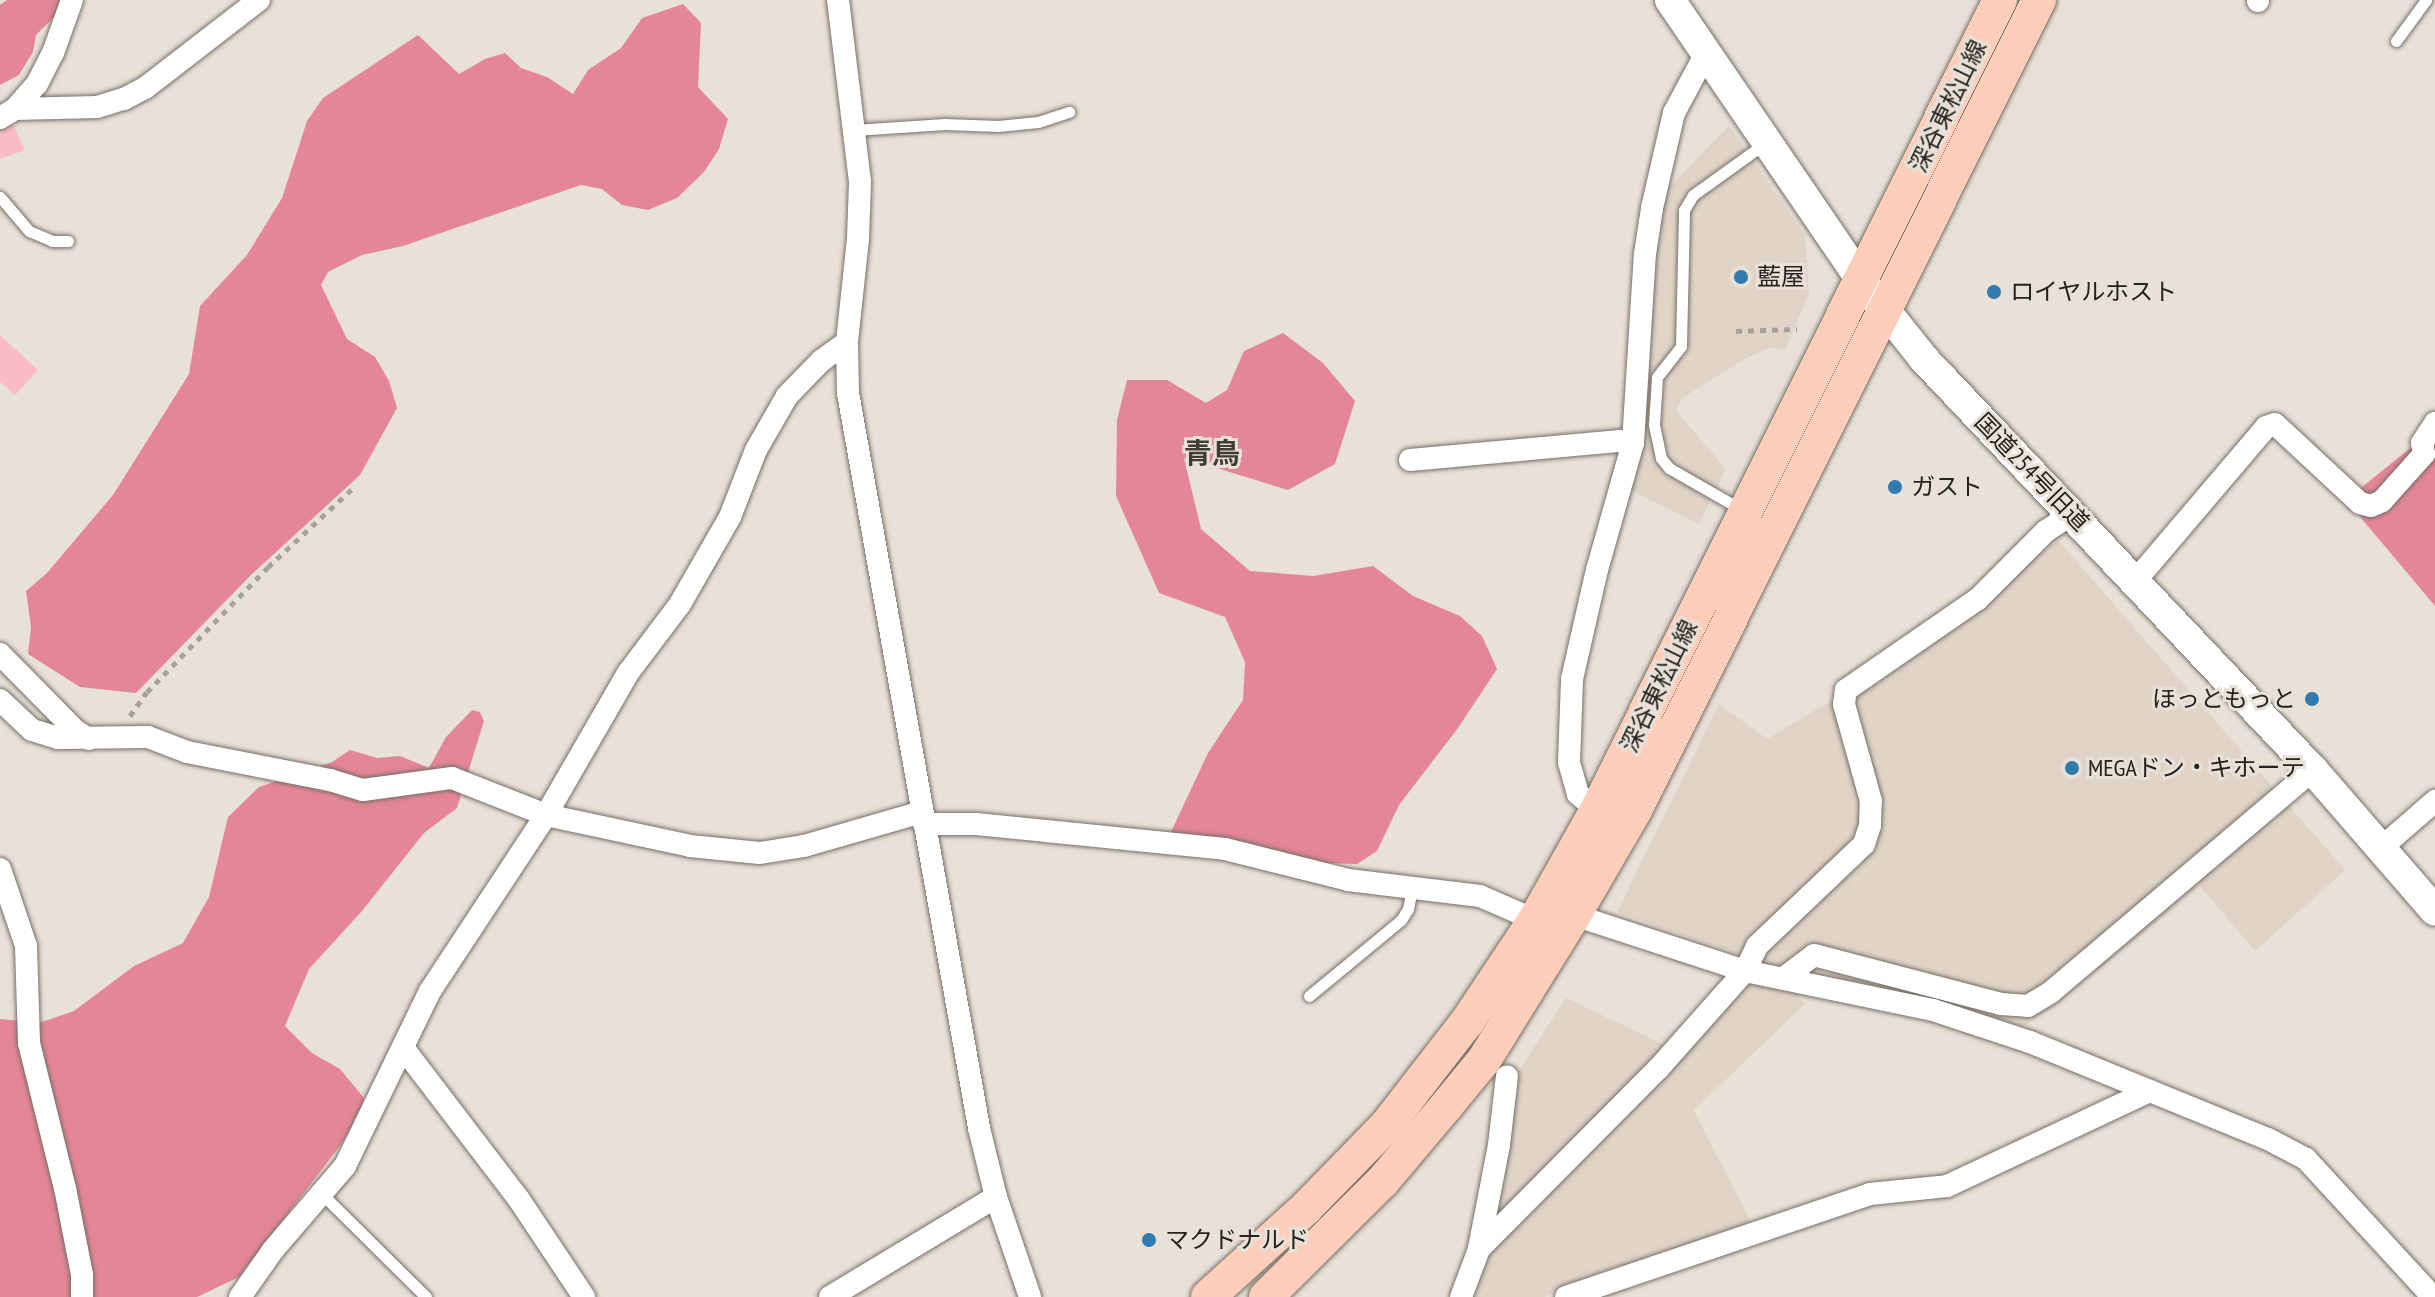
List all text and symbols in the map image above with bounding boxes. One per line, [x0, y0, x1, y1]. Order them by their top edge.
street label: 深谷東松山線 [1903, 35, 1993, 177]
place label: 藍屋 [1757, 263, 1805, 291]
marker: 藍屋 [1732, 268, 1750, 286]
place label: ロイヤルホスト [2010, 278, 2178, 306]
marker: ロイヤルホスト [1985, 283, 2003, 301]
street label: 国道254号旧道 [1969, 407, 2095, 537]
district label: 青鳥 [1184, 436, 1240, 470]
place label: ガスト [1911, 473, 1983, 501]
marker: ガスト [1886, 478, 1904, 496]
street label: 深谷東松山線 [1614, 615, 1704, 757]
place label: ほっともっと [2152, 685, 2296, 713]
marker: ほっともっと [2303, 690, 2321, 708]
place label: MEGAドン・キホーテ [2088, 754, 2305, 782]
marker: MEGAドン・キホーテ [2063, 759, 2081, 777]
place label: マクドナルド [1165, 1226, 1309, 1254]
marker: マクドナルド [1140, 1231, 1158, 1249]

